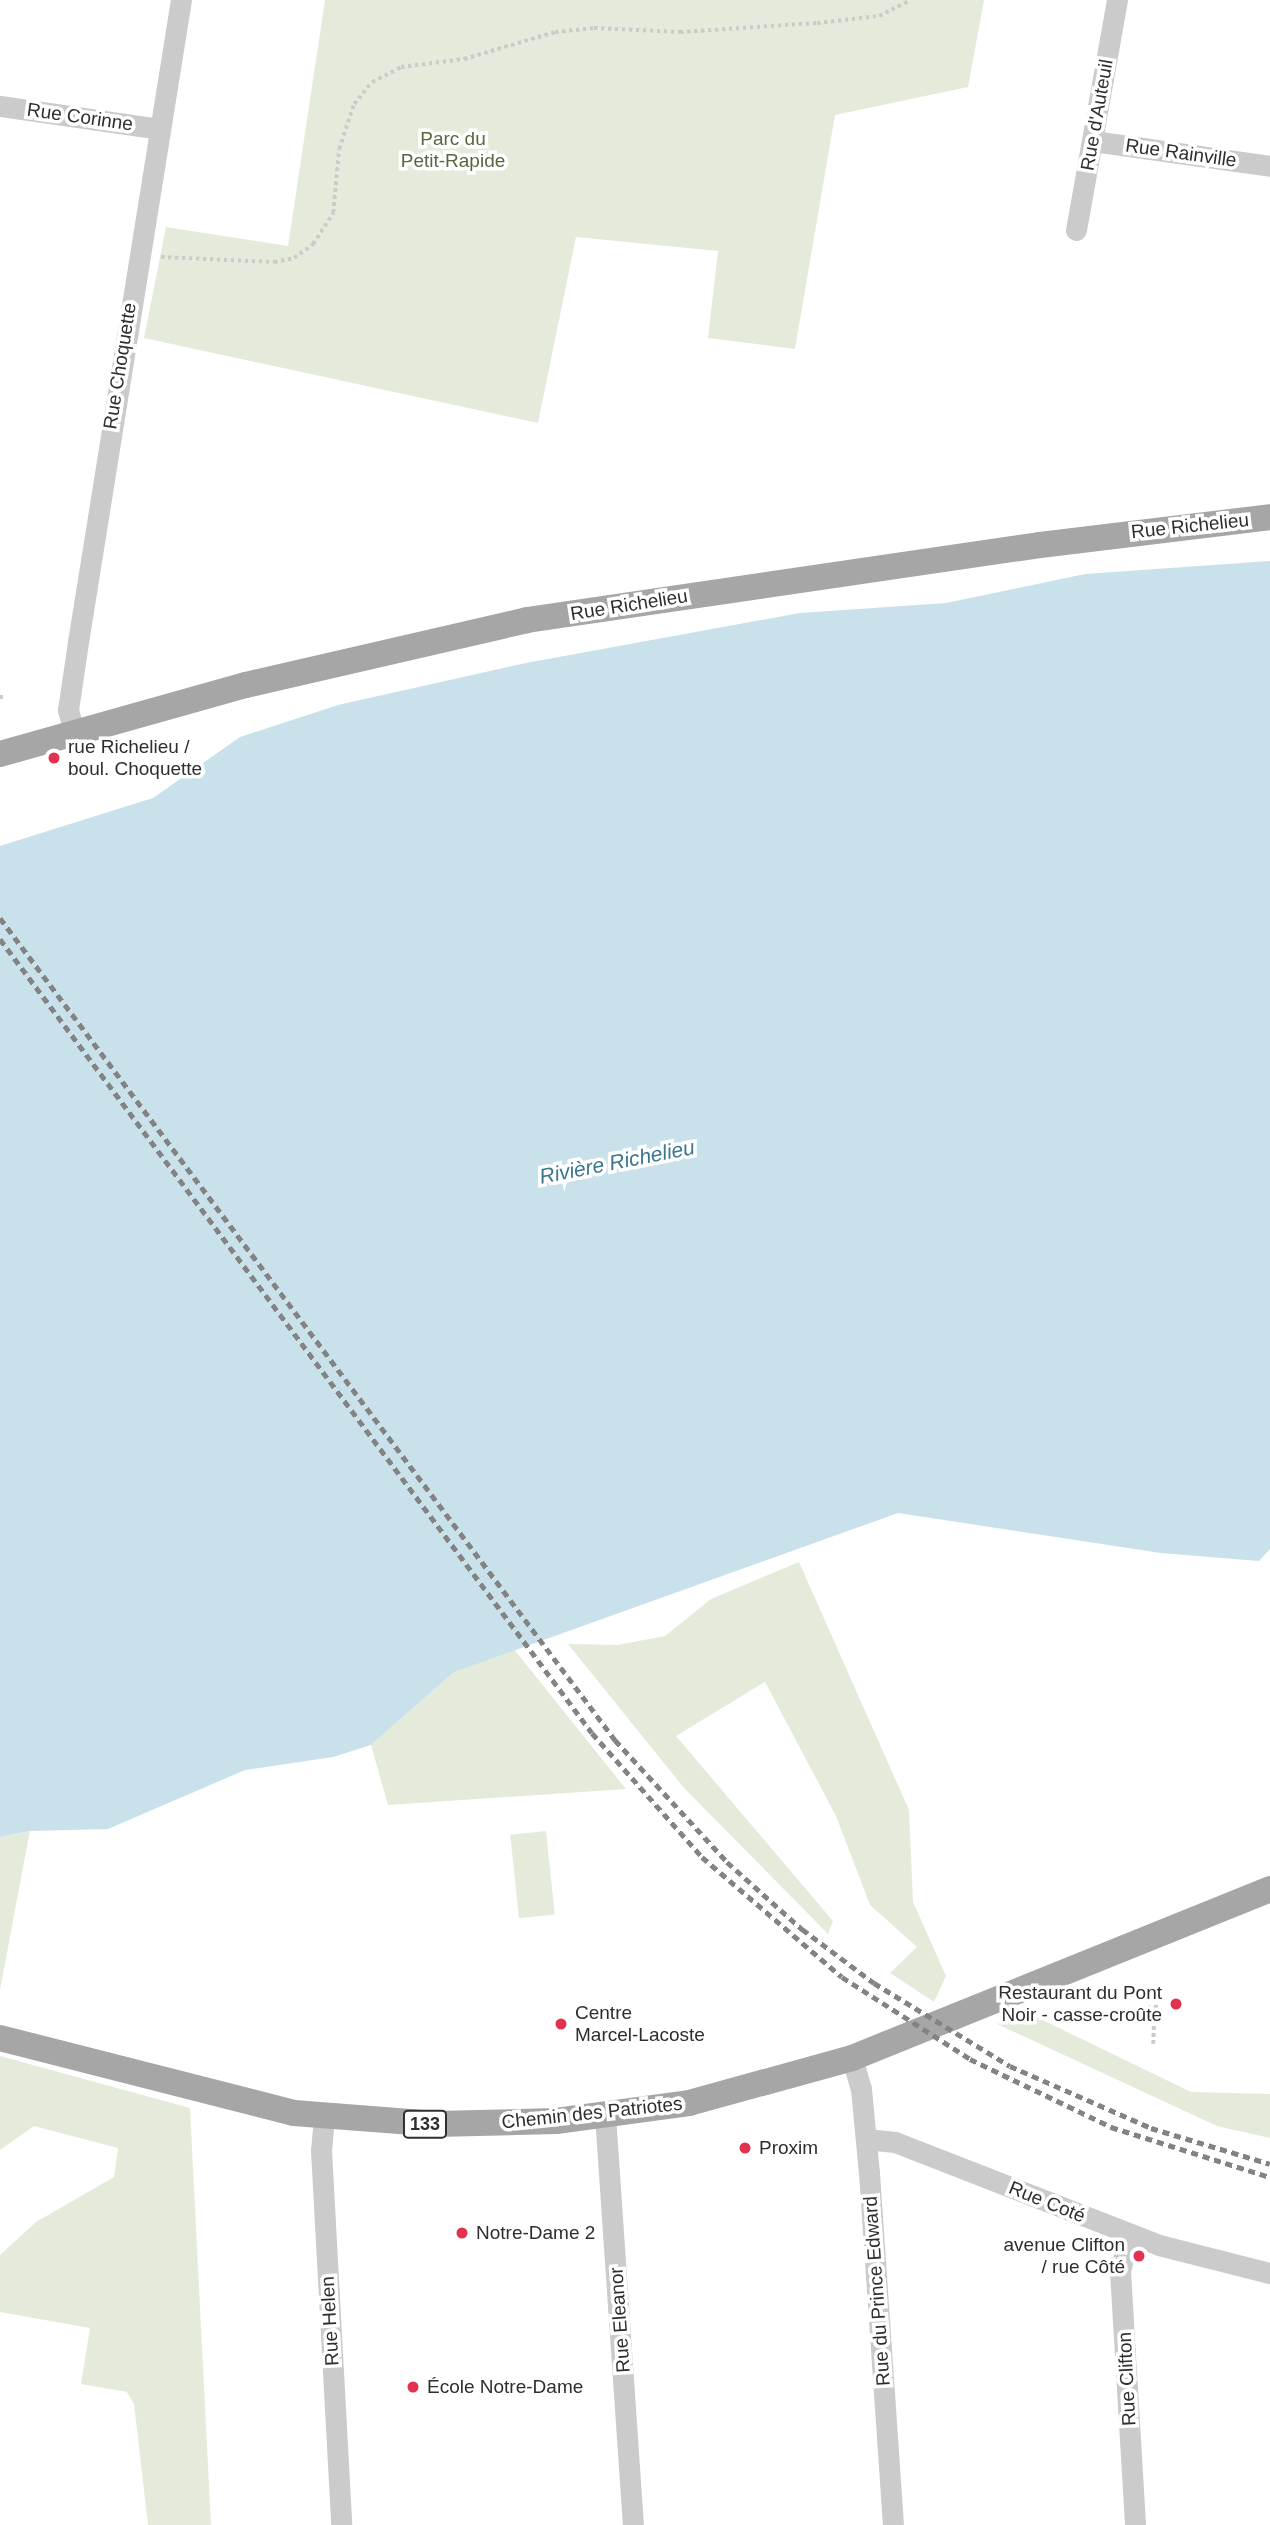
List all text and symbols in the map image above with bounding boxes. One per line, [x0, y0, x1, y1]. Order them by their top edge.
street label: Rue d'Auteuil [1076, 58, 1118, 172]
street label: Rue Corinne [26, 98, 134, 136]
park label: Parc du Petit-Rapide [401, 128, 505, 172]
street label: Rue Rainville [1124, 134, 1238, 172]
street label: Rue Choquette [99, 301, 141, 431]
street label: Rue Richelieu [1130, 508, 1250, 544]
street label: Rue Richelieu [569, 584, 689, 626]
place label: rue Richelieu / boul. Choquette [68, 736, 202, 780]
marker: rue Richelieu / boul. Choquette [46, 750, 62, 766]
water label: Rivière Richelieu [537, 1135, 697, 1189]
place label: Restaurant du Pont Noir - casse-croûte [998, 1982, 1162, 2026]
marker: Restaurant du Pont Noir - casse-croûte [1168, 1996, 1184, 2012]
place label: Centre Marcel-Lacoste [575, 2002, 705, 2046]
marker: Centre Marcel-Lacoste [553, 2016, 569, 2032]
street label: Chemin des Patriotes [500, 2092, 684, 2134]
road number: 133 [402, 2110, 448, 2138]
place label: Proxim [759, 2137, 818, 2159]
marker: Proxim [737, 2140, 753, 2156]
street label: Rue Coté [1006, 2176, 1088, 2228]
street label: Rue du Prince Edward [859, 2195, 895, 2387]
place label: Notre-Dame 2 [476, 2222, 595, 2244]
marker: Notre-Dame 2 [454, 2225, 470, 2241]
place label: avenue Clifton / rue Côté [1004, 2234, 1125, 2278]
marker: avenue Clifton / rue Côté [1131, 2248, 1147, 2264]
street label: Rue Eleanor [605, 2267, 635, 2373]
street label: Rue Helen [316, 2276, 344, 2366]
street label: Rue Clifton [1113, 2331, 1141, 2427]
place label: École Notre-Dame [427, 2376, 583, 2398]
marker: École Notre-Dame [405, 2379, 421, 2395]

